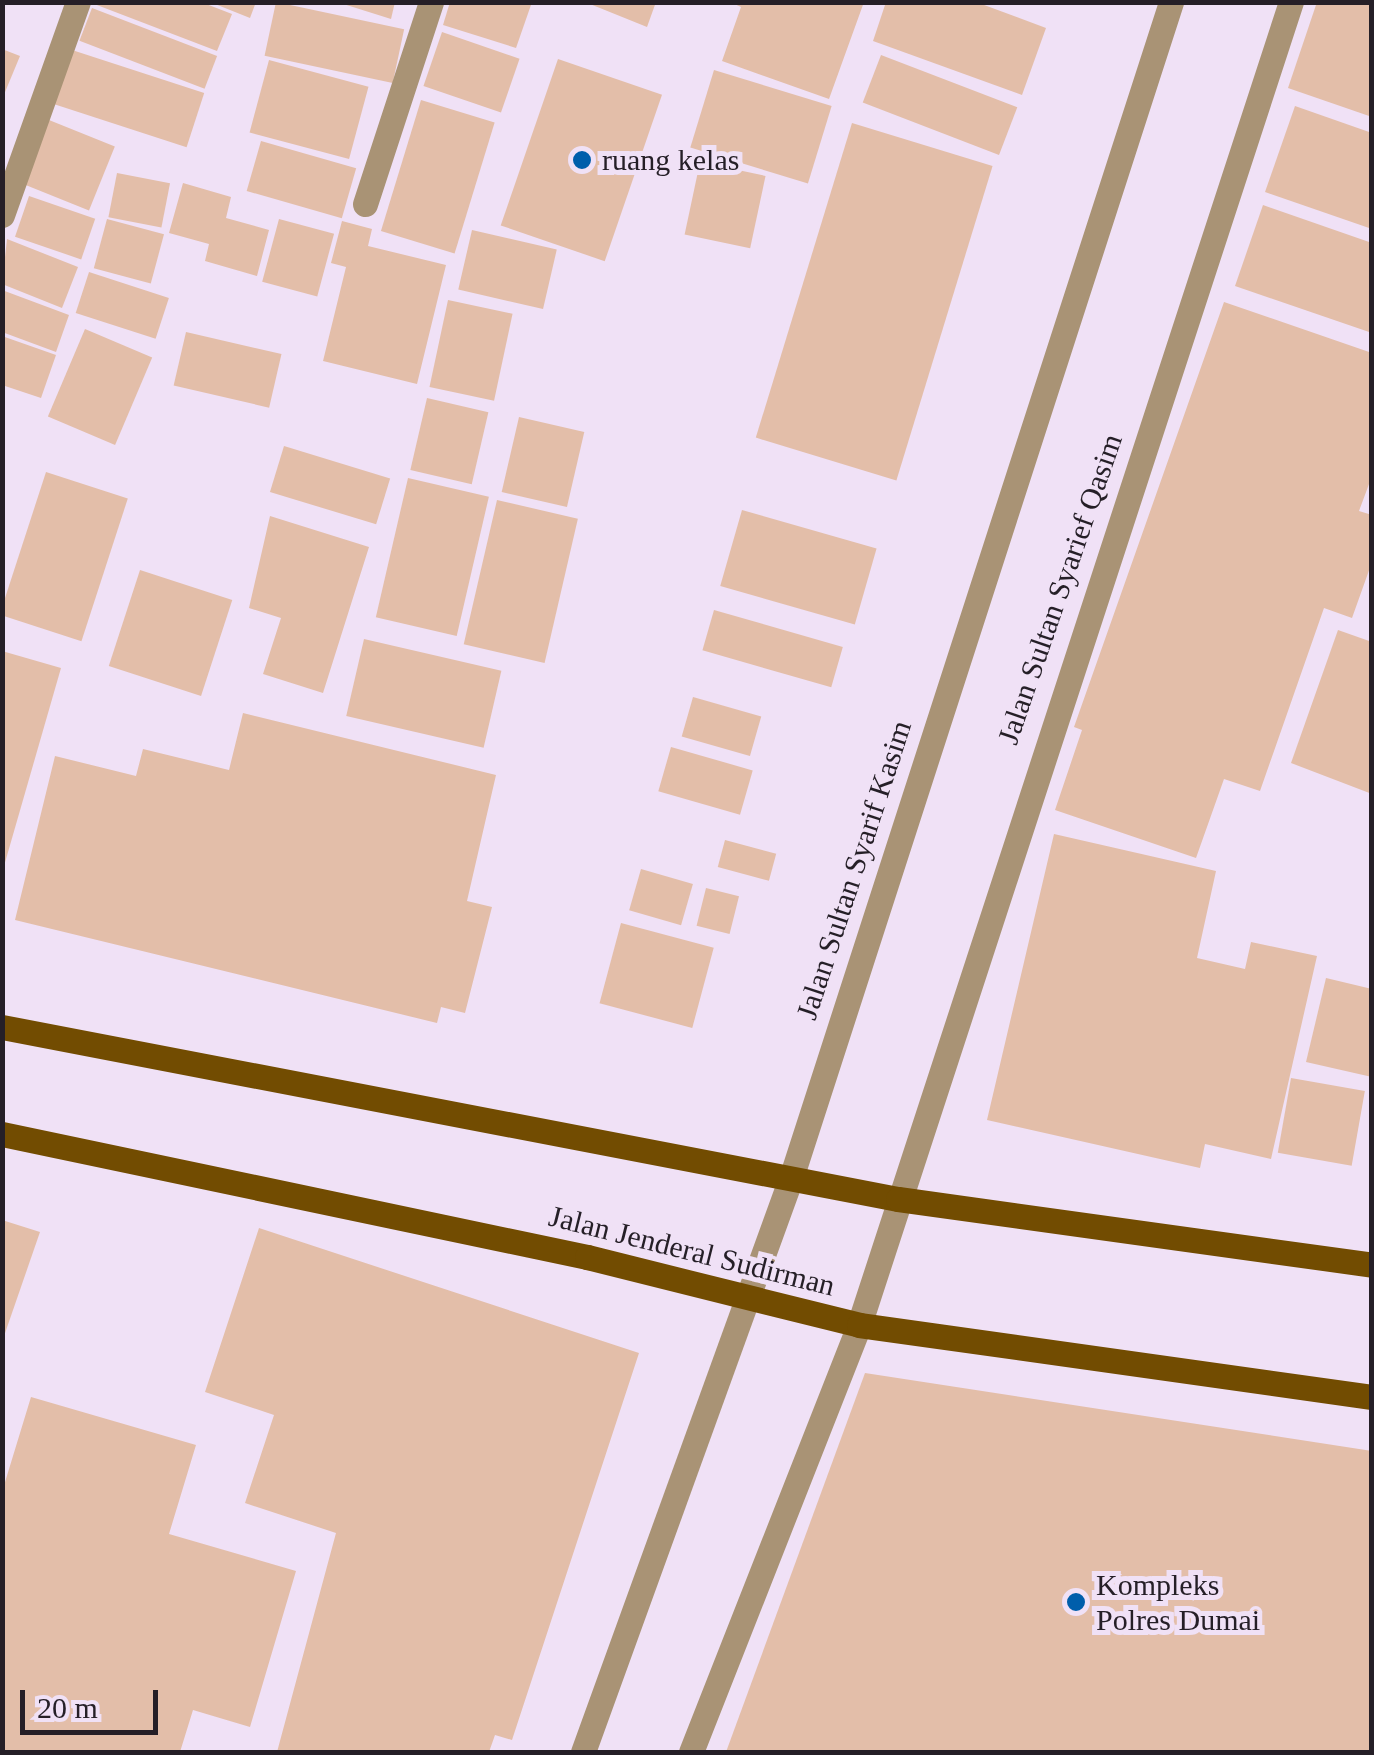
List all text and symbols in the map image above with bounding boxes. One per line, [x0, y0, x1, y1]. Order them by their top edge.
place label: ruang kelas [602, 142, 739, 178]
marker: ruang kelas [571, 149, 593, 171]
street label: Jalan Sultan Syarief Qasim [990, 429, 1130, 749]
street label: Jalan Sultan Syarif Kasim [789, 716, 919, 1024]
street label: Jalan Jenderal Sudirman [545, 1198, 839, 1304]
place label: Kompleks Polres Dumai [1096, 1567, 1260, 1638]
marker: Kompleks Polres Dumai [1065, 1591, 1087, 1613]
scale bar [25, 1670, 162, 1732]
text: 20 m [37, 1691, 98, 1724]

